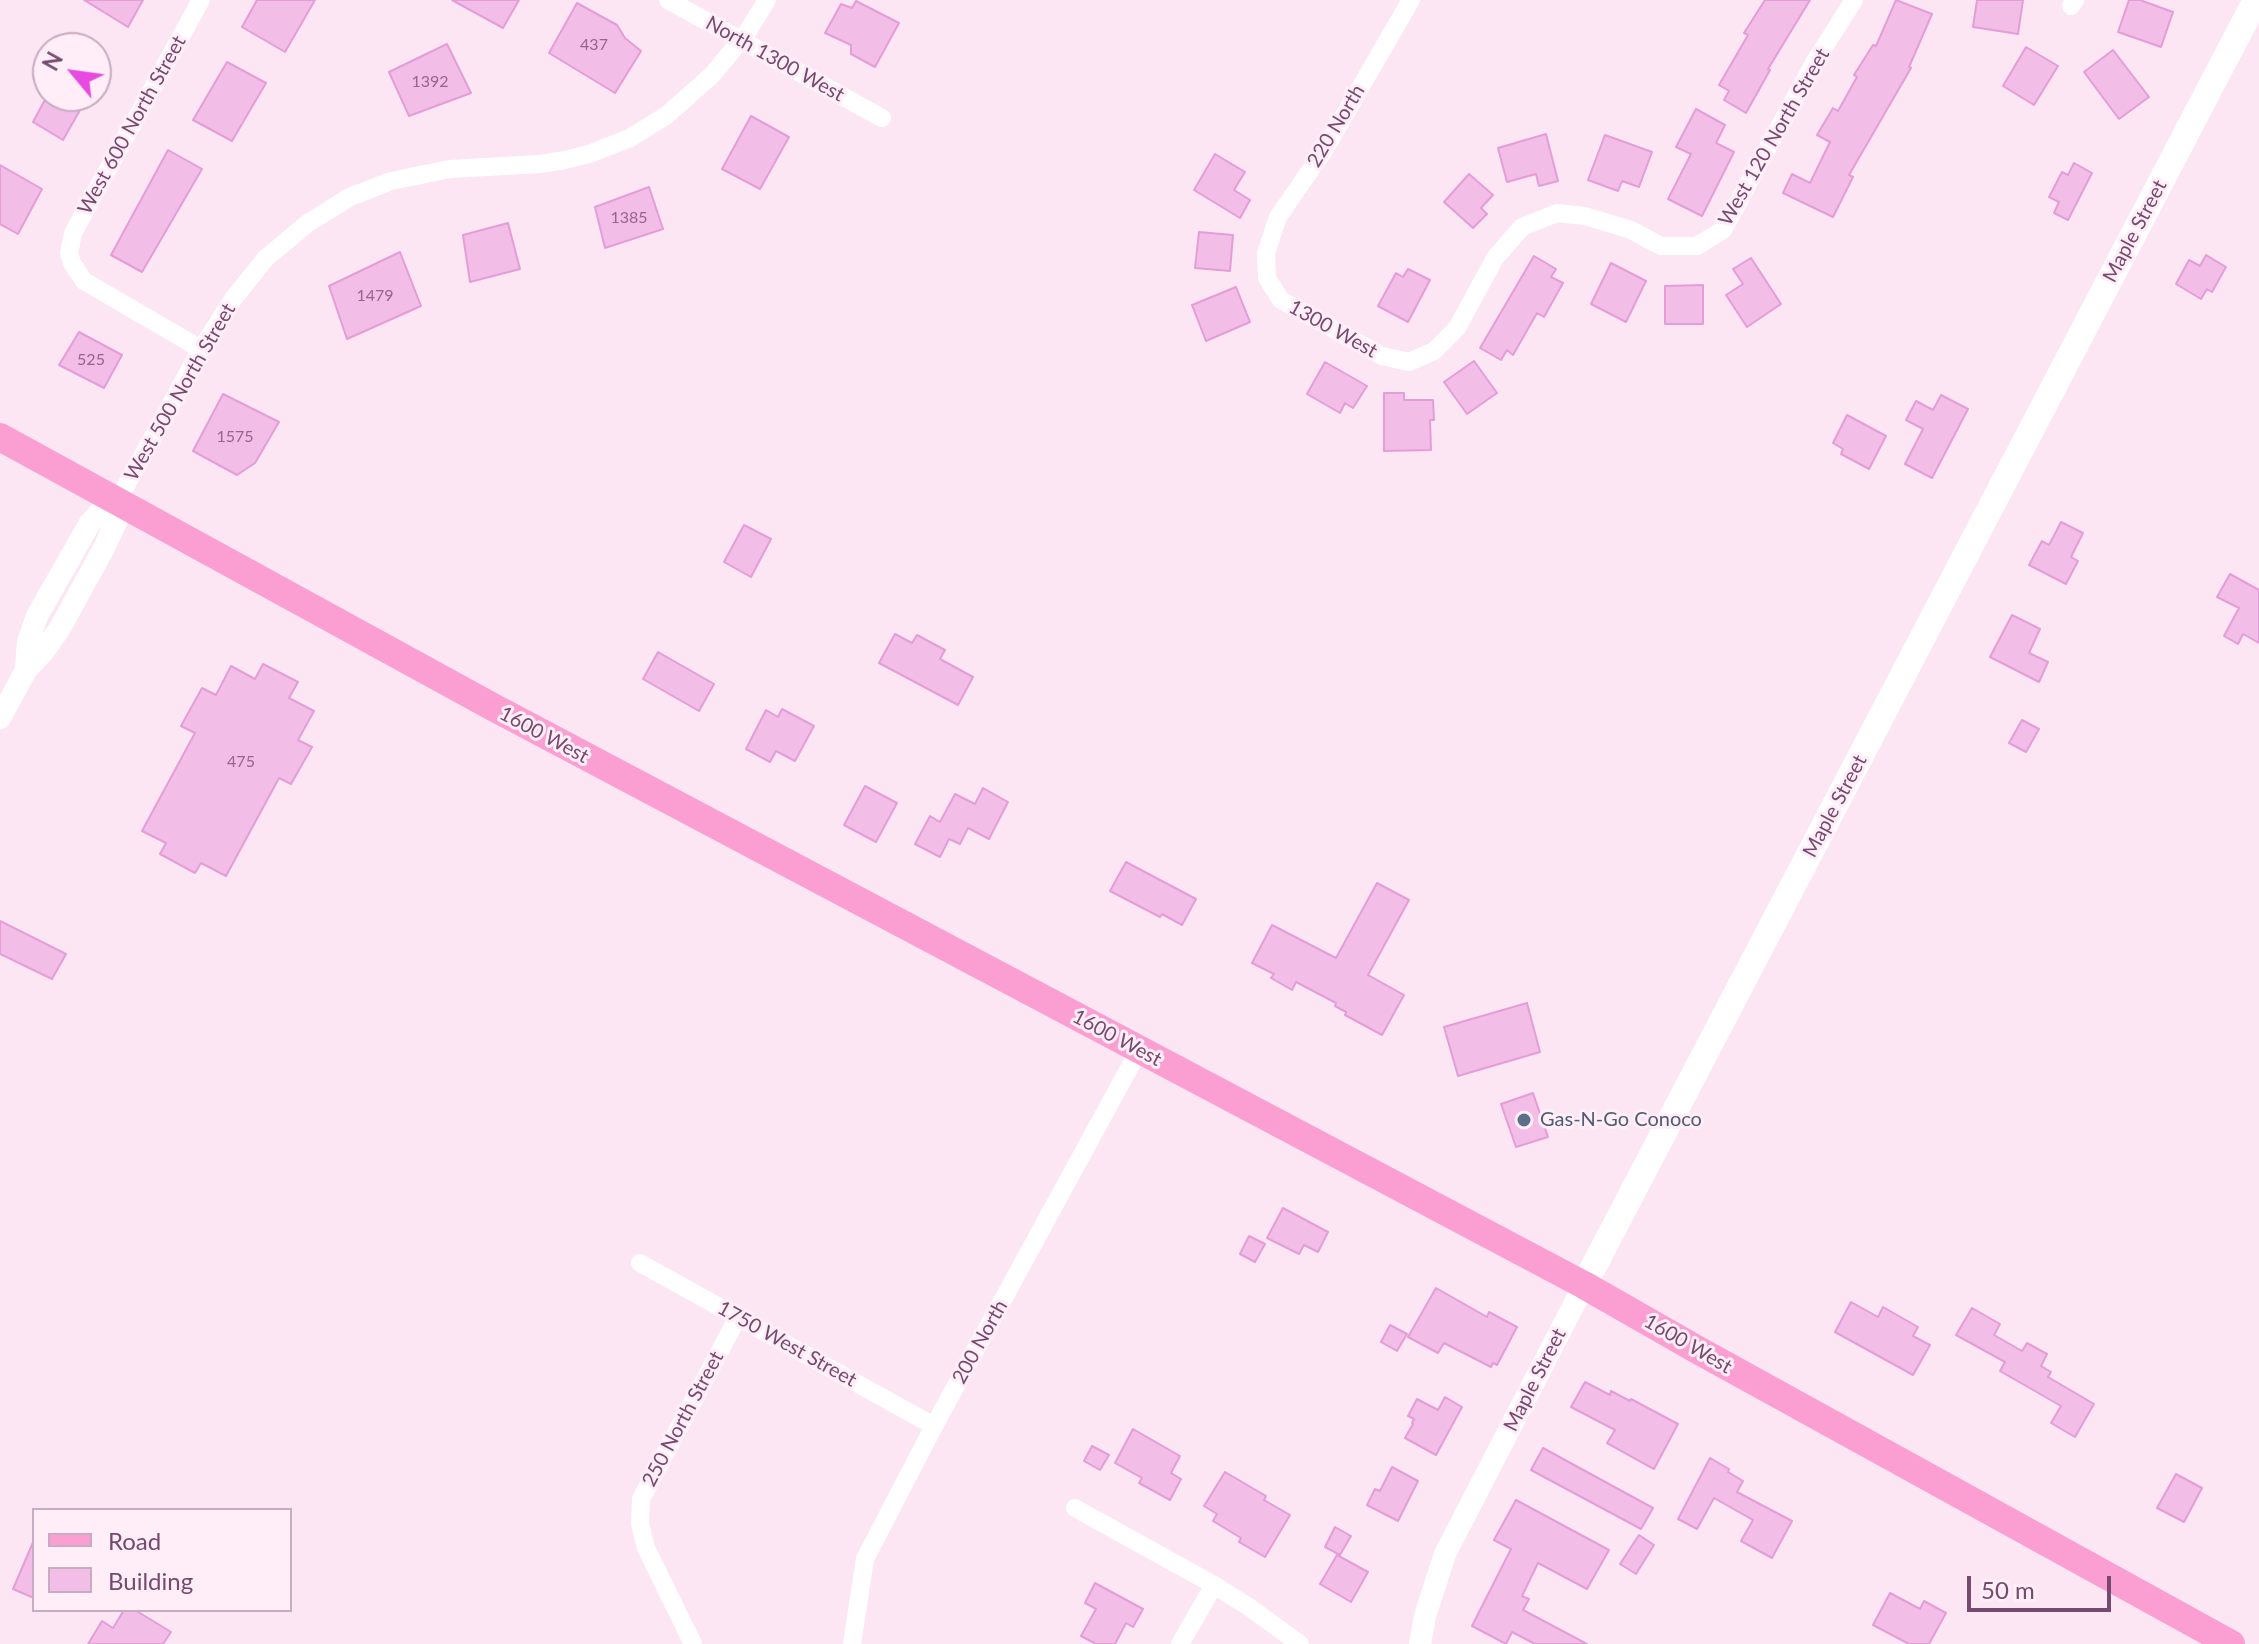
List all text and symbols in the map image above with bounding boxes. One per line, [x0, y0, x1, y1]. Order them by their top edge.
street label: North 1300 West [702, 11, 848, 107]
street label: West 600 North Street [73, 31, 191, 219]
north arrow [32, 32, 112, 112]
house number: 437 [580, 35, 608, 55]
street label: West 120 North Street [1713, 44, 1835, 230]
text: N [36, 47, 68, 75]
house number: 1392 [411, 72, 449, 92]
street label: 220 North [1302, 80, 1370, 172]
street label: Maple Street [2098, 176, 2172, 286]
house number: 1385 [610, 208, 648, 228]
house number: 1479 [356, 286, 394, 306]
street label: 1300 West [1285, 295, 1381, 363]
street label: West 500 North Street [119, 299, 241, 485]
house number: 525 [77, 350, 105, 370]
house number: 1575 [216, 427, 254, 447]
street label: 1600 West [495, 702, 593, 768]
street label: Maple Street [1798, 751, 1872, 861]
house number: 475 [227, 752, 255, 772]
street label: 1600 West [1068, 1005, 1166, 1071]
place label: Gas-N-Go Conoco [1540, 1108, 1702, 1132]
marker: Gas-N-Go Conoco [1515, 1111, 1533, 1129]
street label: 1750 West Street [713, 1296, 861, 1392]
street label: 200 North [947, 1296, 1013, 1388]
street label: 1600 West [1640, 1309, 1736, 1379]
street label: Maple Street [1499, 1324, 1571, 1436]
street label: 250 North Street [637, 1347, 729, 1491]
legend [32, 1508, 292, 1612]
text: Road [108, 1526, 161, 1555]
scale bar [1971, 1560, 2115, 1610]
text: Building [108, 1566, 193, 1595]
text: 50 m [1981, 1575, 2035, 1604]

